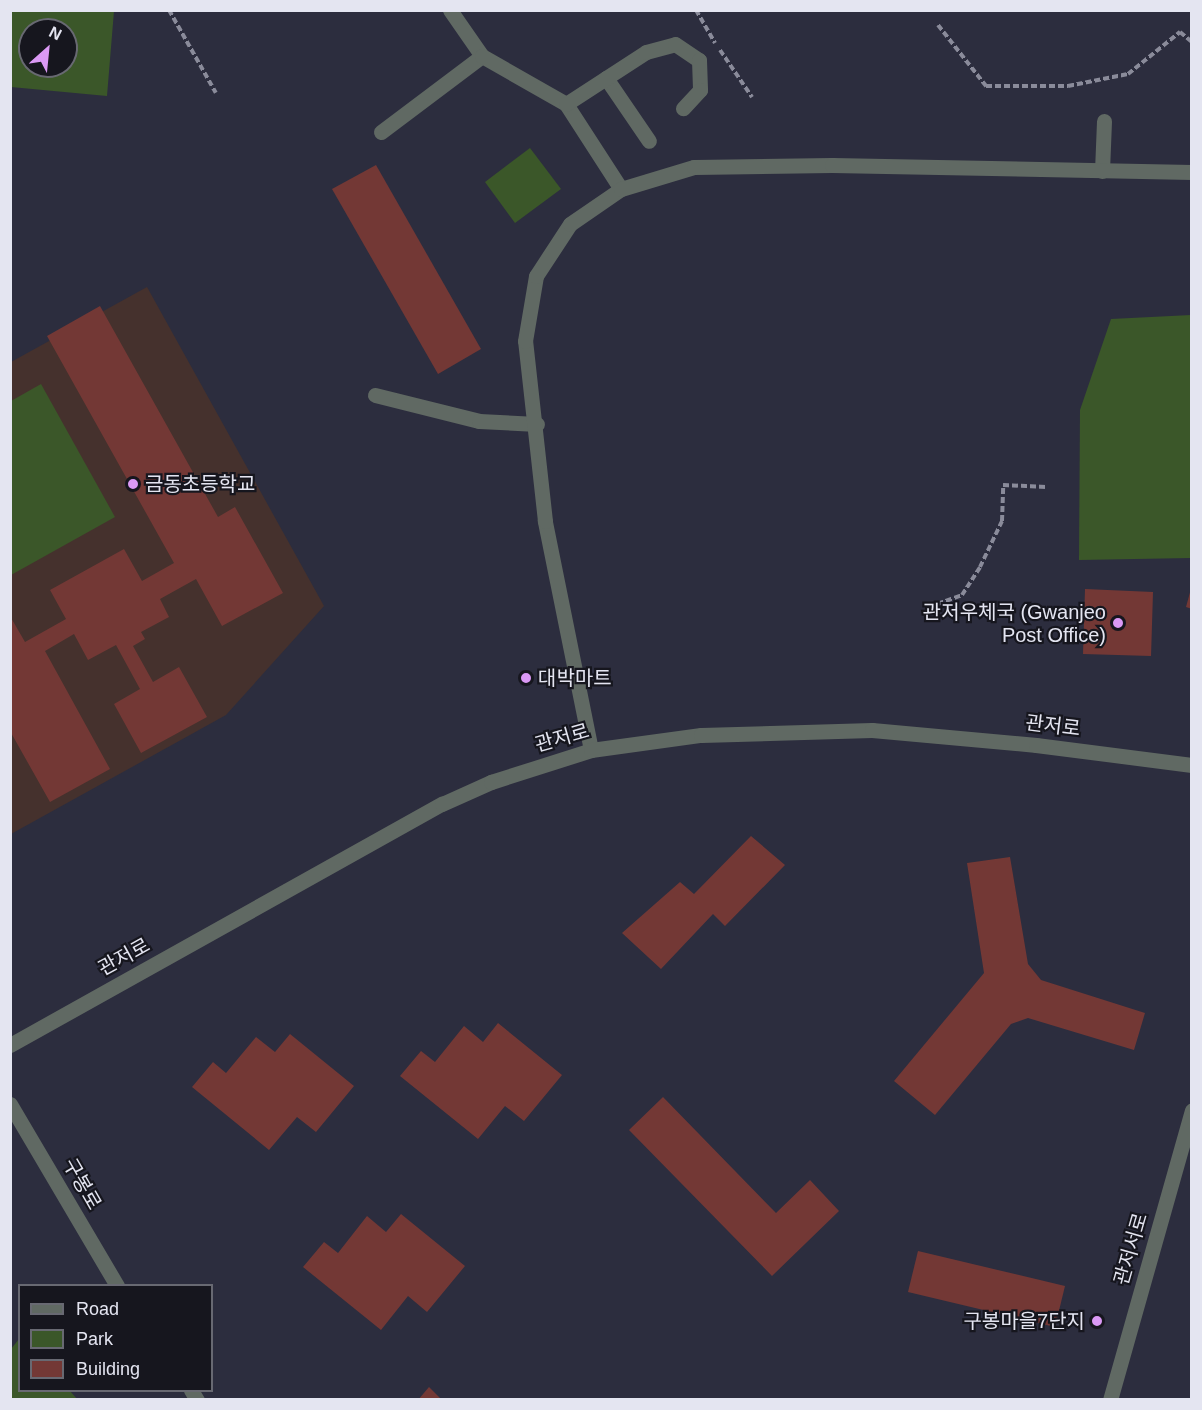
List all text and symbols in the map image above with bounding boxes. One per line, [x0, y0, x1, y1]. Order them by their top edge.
north arrow [18, 18, 78, 78]
text: N [46, 23, 65, 43]
place label: 금동초등학교 [145, 472, 255, 496]
marker: 금동초등학교 [126, 477, 140, 491]
place label: 관저우체국 (Gwanjeo Post Office) [923, 600, 1106, 647]
marker: 관저우체국 (Gwanjeo Post Office) [1111, 616, 1125, 630]
place label: 대박마트 [538, 666, 612, 690]
marker: 대박마트 [519, 671, 533, 685]
street label: 관저로 [1024, 711, 1082, 741]
street label: 관저로 [532, 719, 592, 757]
street label: 관저로 [94, 933, 154, 981]
street label: 구봉로 [58, 1154, 106, 1214]
street label: 관저서로 [1109, 1210, 1153, 1288]
legend [18, 1284, 213, 1392]
text: Road [76, 1299, 119, 1319]
place label: 구봉마을7단지 [963, 1309, 1085, 1333]
marker: 구봉마을7단지 [1090, 1314, 1104, 1328]
text: Park [76, 1329, 113, 1349]
text: Building [76, 1359, 140, 1379]

